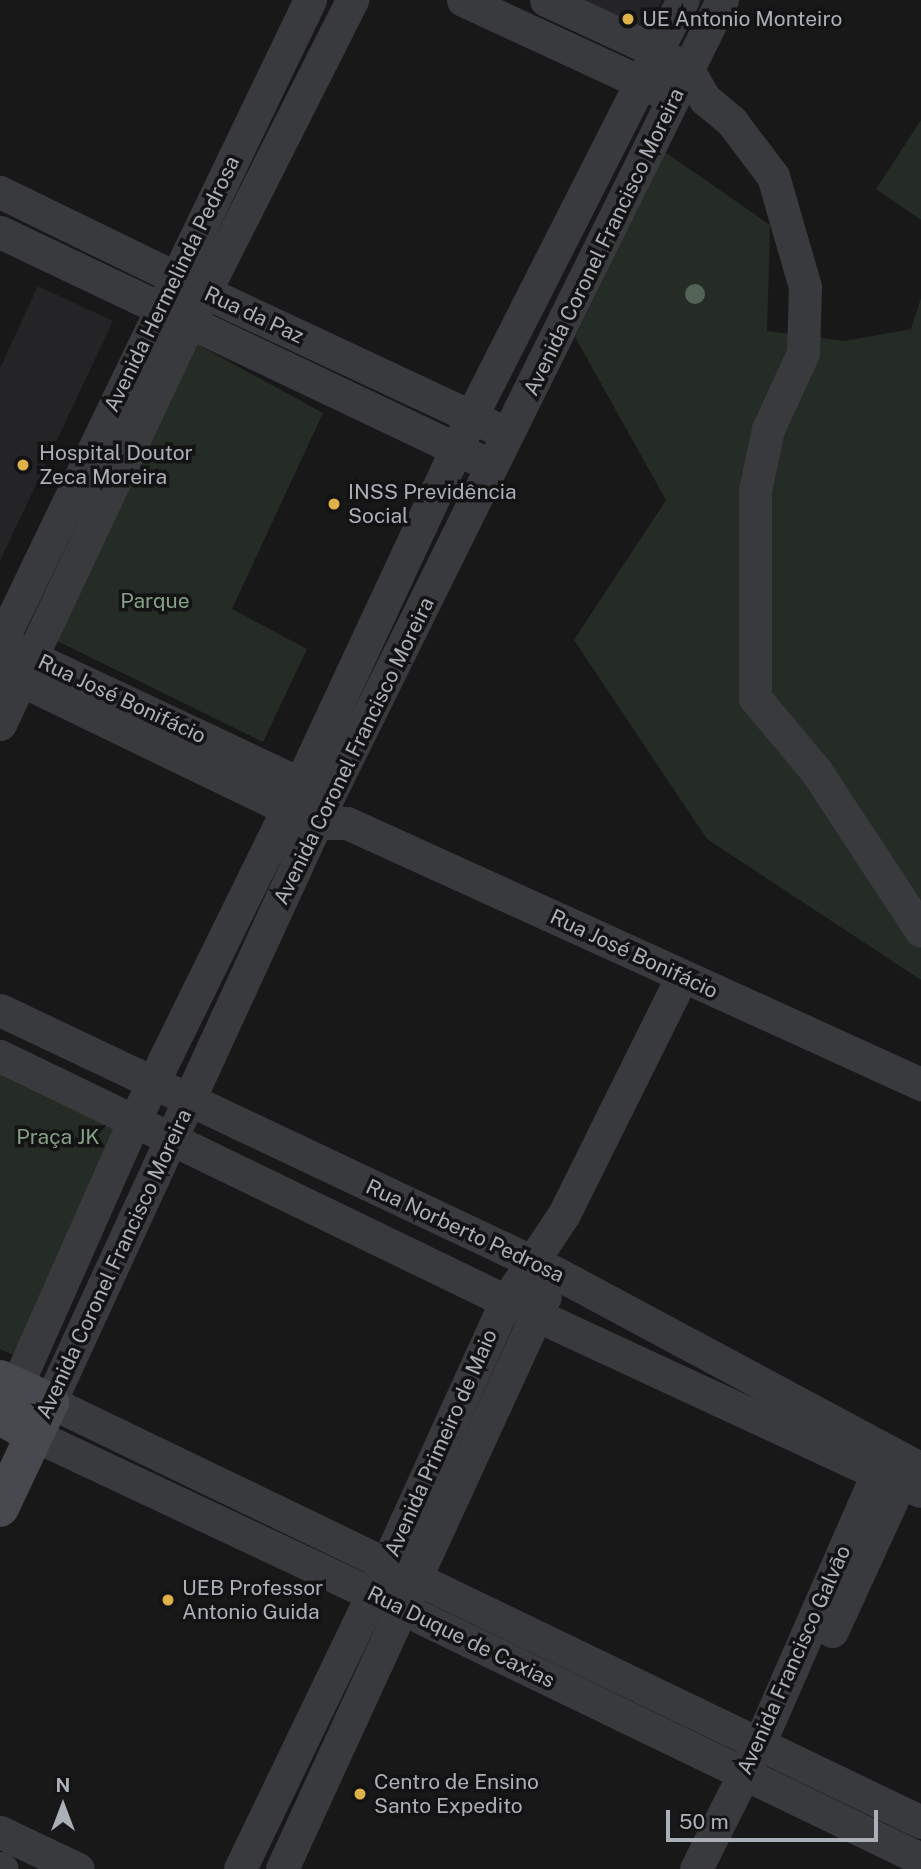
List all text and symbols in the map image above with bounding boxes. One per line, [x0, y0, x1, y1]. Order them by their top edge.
place label: UE Antonio Monteiro [642, 6, 842, 32]
marker: UE Antonio Monteiro [620, 11, 636, 27]
street label: Avenida Coronel Francisco Moreira [518, 84, 690, 400]
street label: Avenida Hermelinda Pedrosa [99, 152, 245, 416]
street label: Rua da Paz [200, 281, 308, 349]
place label: Hospital Doutor Zeca Moreira [39, 440, 193, 490]
marker: Hospital Doutor Zeca Moreira [13, 455, 33, 475]
place label: INSS Previdência Social [348, 479, 517, 529]
marker: INSS Previdência Social [326, 496, 342, 512]
park label: Parque [120, 588, 190, 614]
street label: Avenida Coronel Francisco Moreira [268, 593, 440, 909]
street label: Rua José Bonifácio [34, 649, 210, 749]
street label: Rua José Bonifácio [546, 904, 722, 1004]
street label: Avenida Coronel Francisco Moreira [31, 1105, 197, 1423]
park label: Praça JK [16, 1124, 100, 1150]
street label: Rua Norberto Pedrosa [362, 1174, 568, 1288]
street label: Avenida Primeiro de Maio [379, 1325, 503, 1561]
street label: Avenida Francisco Galvão [732, 1541, 856, 1779]
place label: UEB Professor Antonio Guida [182, 1575, 323, 1625]
street label: Rua Duque de Caxias [363, 1581, 559, 1693]
marker: UEB Professor Antonio Guida [160, 1592, 176, 1608]
place label: Centro de Ensino Santo Expedito [374, 1769, 539, 1819]
north arrow [28, 1771, 98, 1841]
text: N [56, 1774, 70, 1796]
marker: Centro de Ensino Santo Expedito [352, 1786, 368, 1802]
scale bar [669, 1796, 881, 1840]
text: 50 m [679, 1809, 729, 1834]

